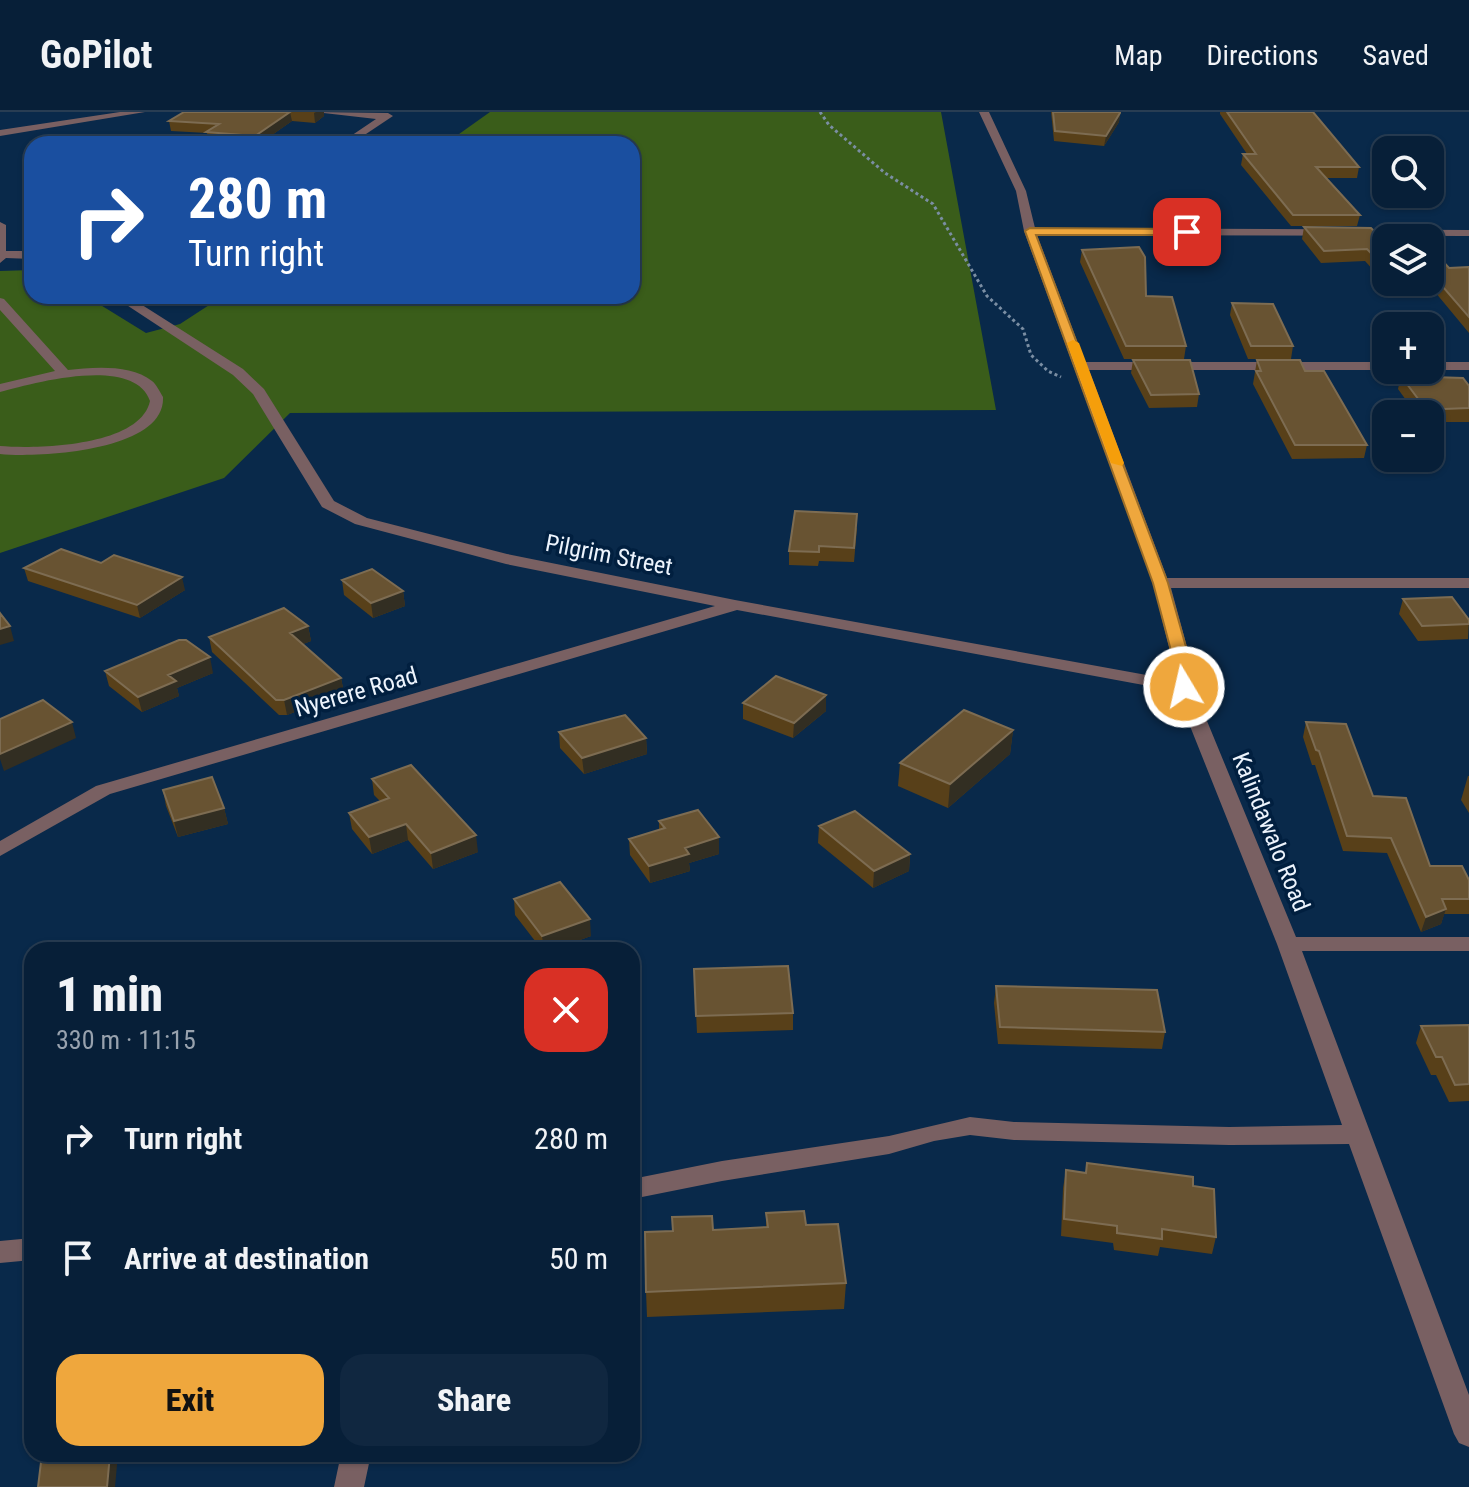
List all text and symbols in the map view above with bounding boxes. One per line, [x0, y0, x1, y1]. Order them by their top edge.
text: GoPilot [40, 33, 152, 77]
text: Map [1114, 39, 1163, 72]
text: Directions [1207, 39, 1318, 72]
text: Saved [1362, 39, 1429, 72]
map controls [1372, 136, 1444, 472]
button: search [1372, 136, 1444, 208]
text: 280 m [188, 166, 327, 232]
icon: right [56, 168, 160, 272]
pin [1153, 198, 1221, 266]
icon: arrive [1165, 210, 1209, 254]
button: layers [1372, 224, 1444, 296]
text: Turn right [188, 233, 324, 275]
button: + [1372, 312, 1444, 384]
button: − [1372, 400, 1444, 472]
street label: Pilgrim Street [543, 529, 675, 581]
position arrow [1142, 645, 1226, 729]
street label: Nyerere Road [291, 661, 421, 723]
street label: Kalindawalo Road [1226, 748, 1316, 916]
text: 1 min [56, 966, 163, 1023]
button: close [524, 968, 608, 1052]
text: 330 m · 11:15 [56, 1025, 196, 1055]
icon: right [56, 1116, 100, 1160]
text: Turn right [124, 1121, 242, 1156]
text: 280 m [534, 1121, 608, 1156]
icon: arrive [56, 1236, 100, 1280]
text: Arrive at destination [124, 1241, 369, 1276]
text: 50 m [549, 1241, 608, 1276]
button: Exit [56, 1354, 324, 1446]
button: Share [340, 1354, 608, 1446]

